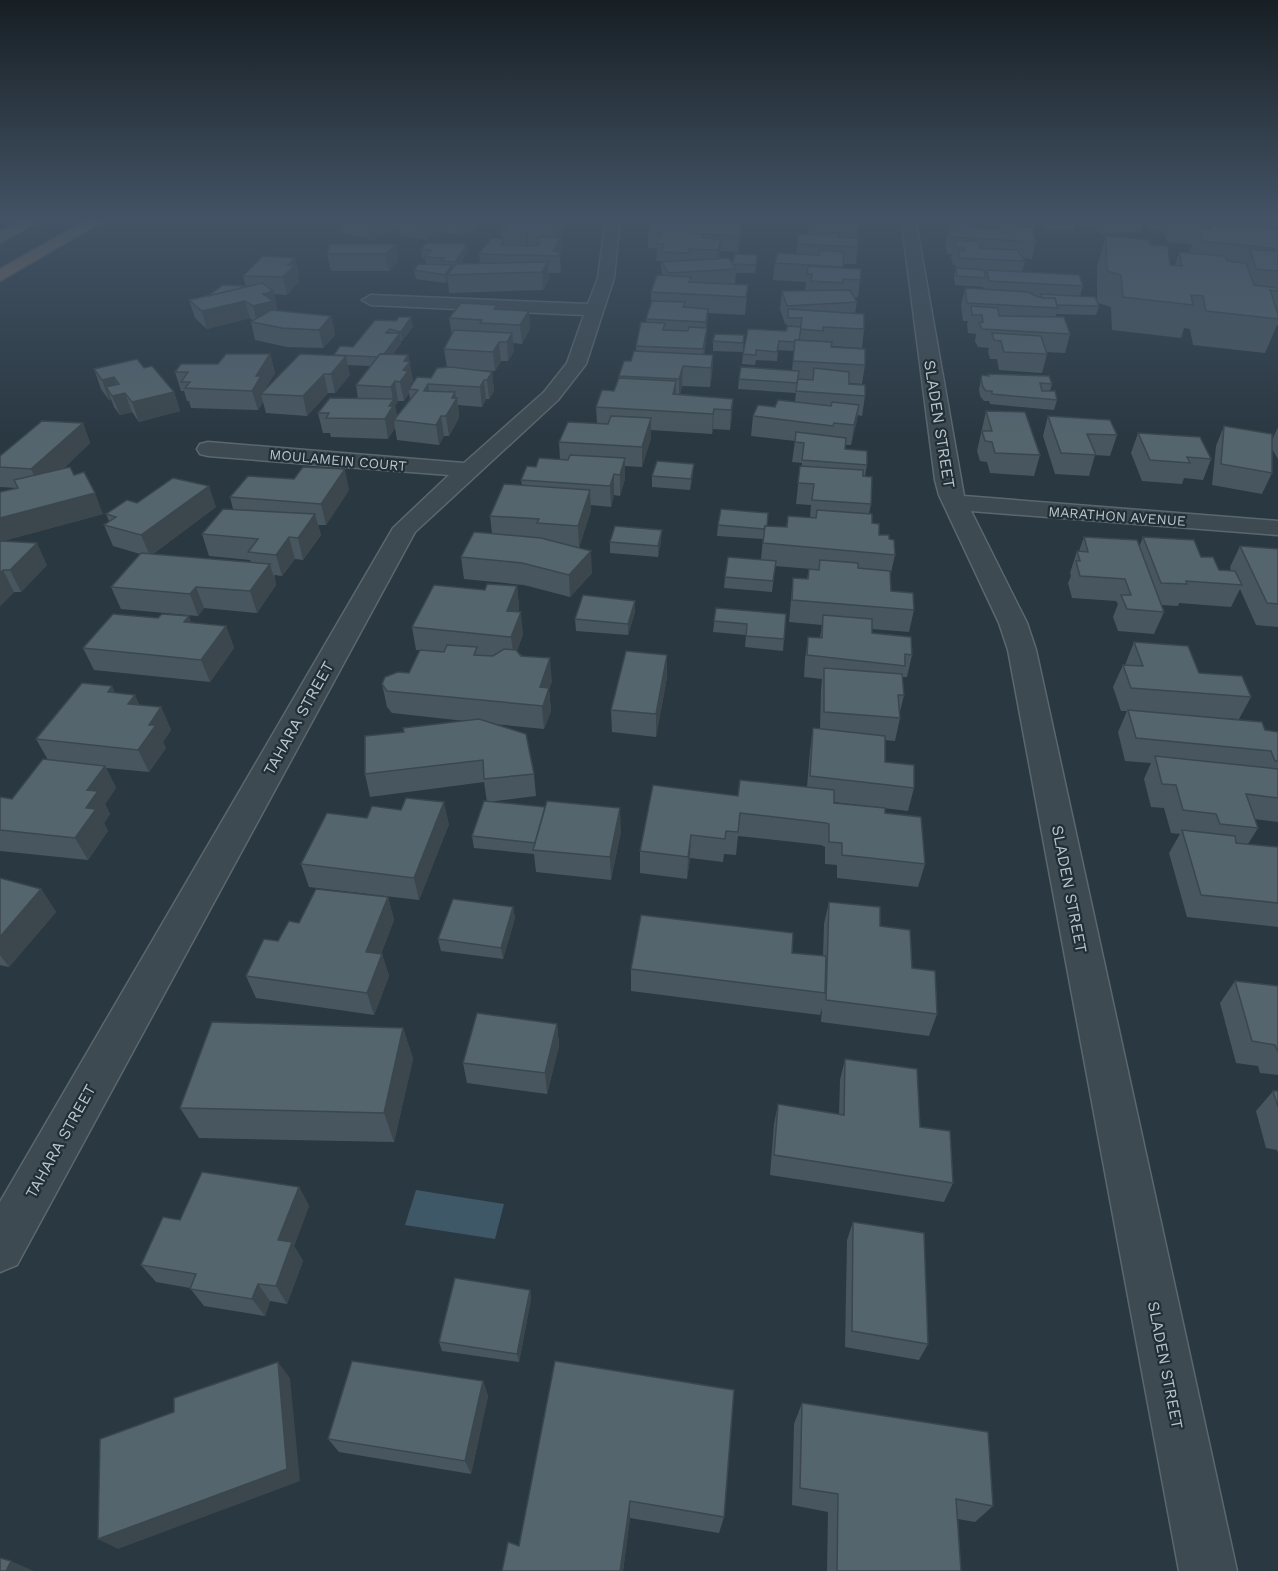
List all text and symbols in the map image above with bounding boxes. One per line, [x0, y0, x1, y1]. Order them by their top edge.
street label: SLADEN STREET [920, 359, 959, 490]
street label: MOULAMEIN COURT [269, 446, 408, 474]
street label: MARATHON AVENUE [1048, 503, 1186, 529]
street label: TAHARA STREET [259, 658, 338, 779]
street label: SLADEN STREET [1048, 824, 1091, 955]
street label: TAHARA STREET [21, 1081, 100, 1202]
street label: SLADEN STREET [1144, 1300, 1187, 1431]

